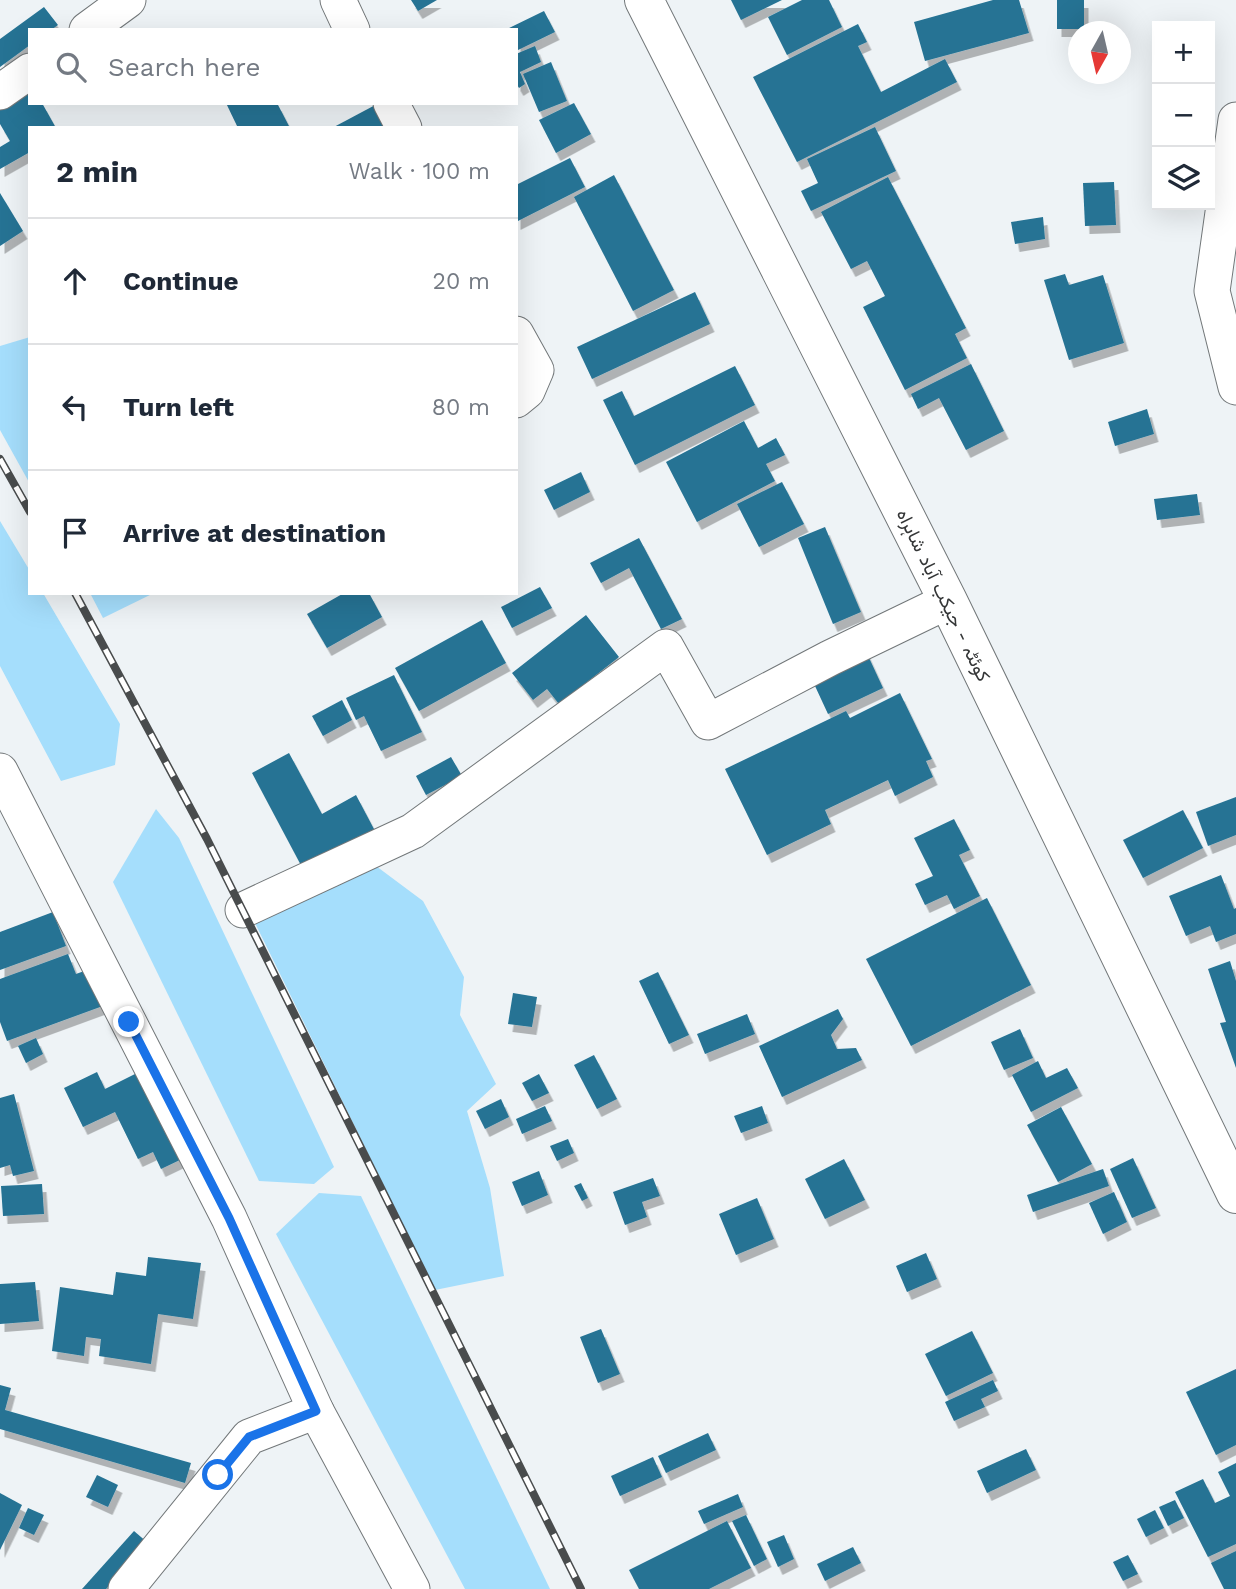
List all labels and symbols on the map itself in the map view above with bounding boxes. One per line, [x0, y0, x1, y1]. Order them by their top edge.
north arrow [1068, 21, 1131, 84]
street label: کوئٹہ - جیکب آباد شاہراہ [891, 505, 995, 686]
route end [113, 1006, 144, 1037]
route start [202, 1459, 233, 1490]

